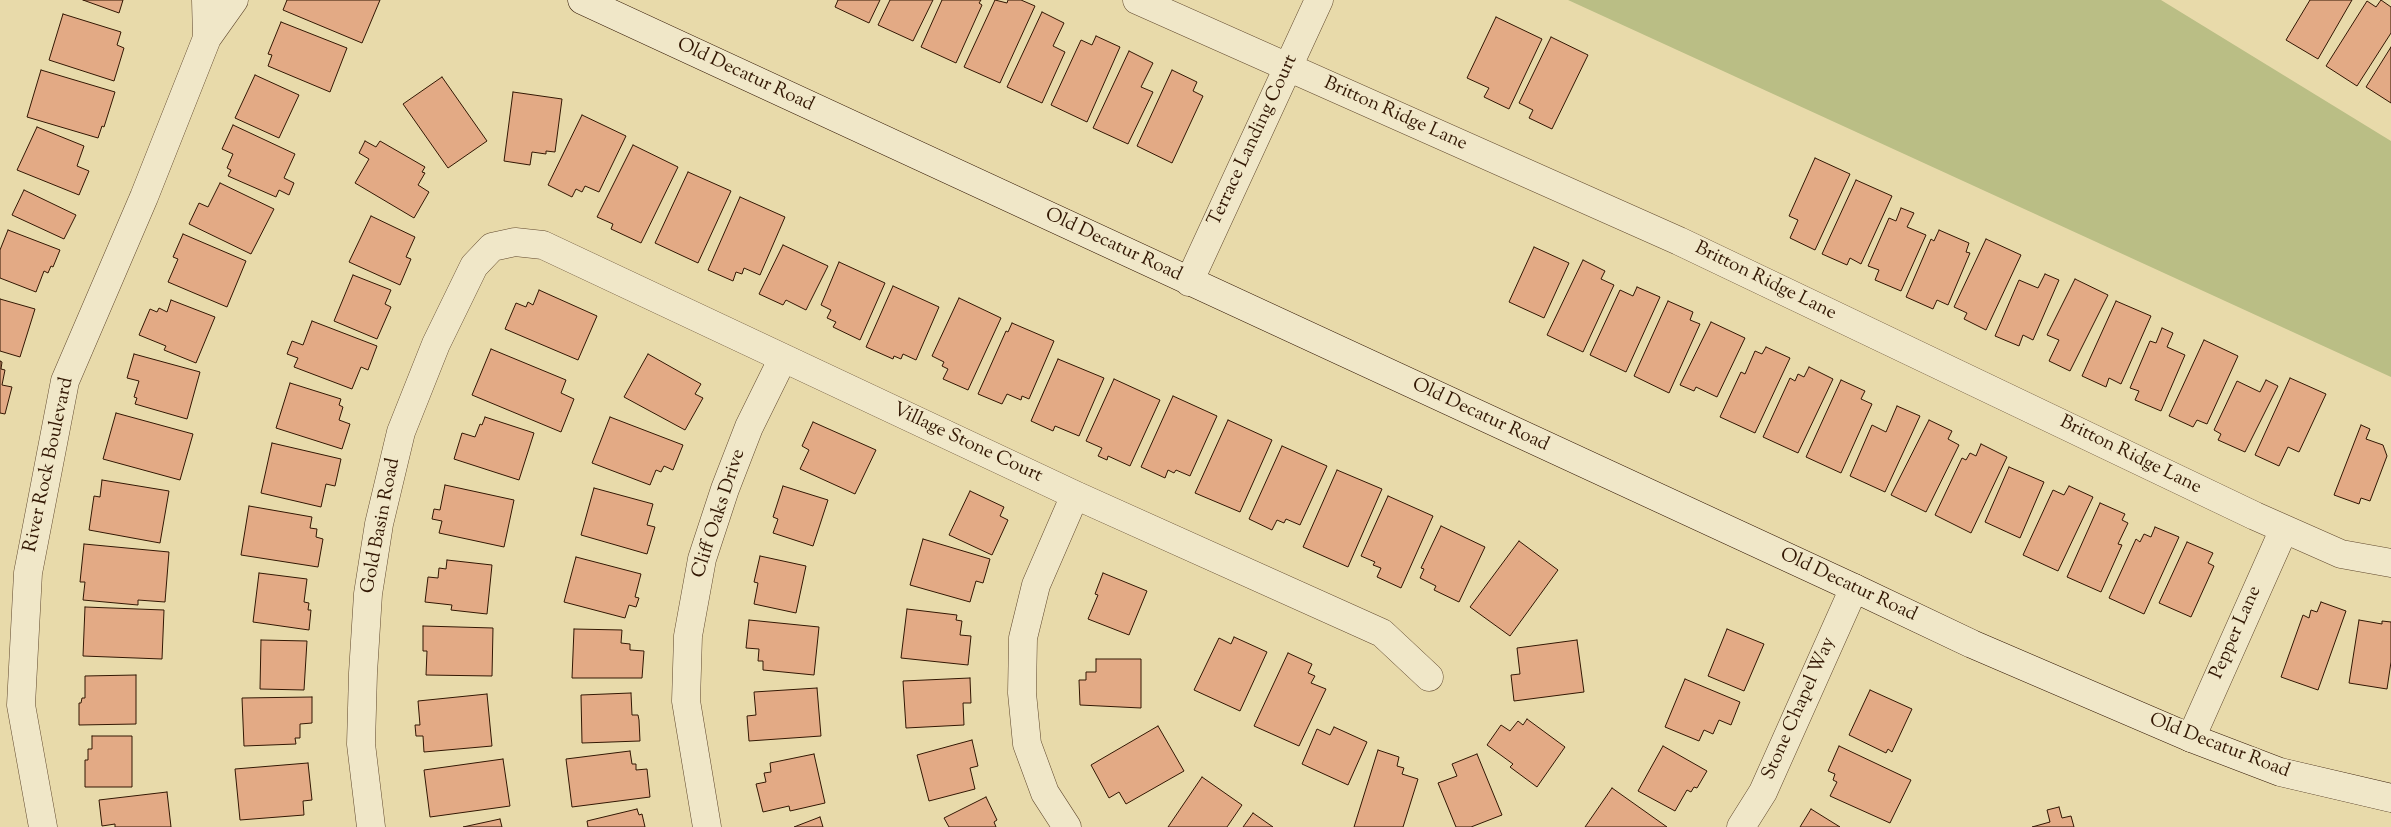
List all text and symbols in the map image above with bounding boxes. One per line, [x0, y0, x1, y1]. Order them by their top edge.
street label: Old Decatur Road [673, 34, 817, 118]
street label: Terrace Landing Court [1204, 52, 1304, 230]
street label: Britton Ridge Lane [1320, 73, 1470, 157]
street label: Old Decatur Road [1041, 204, 1185, 288]
street label: Britton Ridge Lane [1690, 238, 1840, 326]
street label: Old Decatur Road [1408, 374, 1552, 458]
street label: River Rock Boulevard [20, 376, 80, 554]
street label: Village Stone Court [888, 399, 1046, 489]
street label: Britton Ridge Lane [2055, 412, 2205, 500]
street label: Cliff Oaks Drive [688, 447, 752, 581]
street label: Gold Basin Road [358, 456, 406, 596]
street label: Old Decatur Road [1776, 544, 1920, 628]
street label: Pepper Lane [2206, 583, 2268, 683]
street label: Stone Chapel Way [1758, 634, 1842, 784]
street label: Old Decatur Road [2146, 710, 2292, 784]

